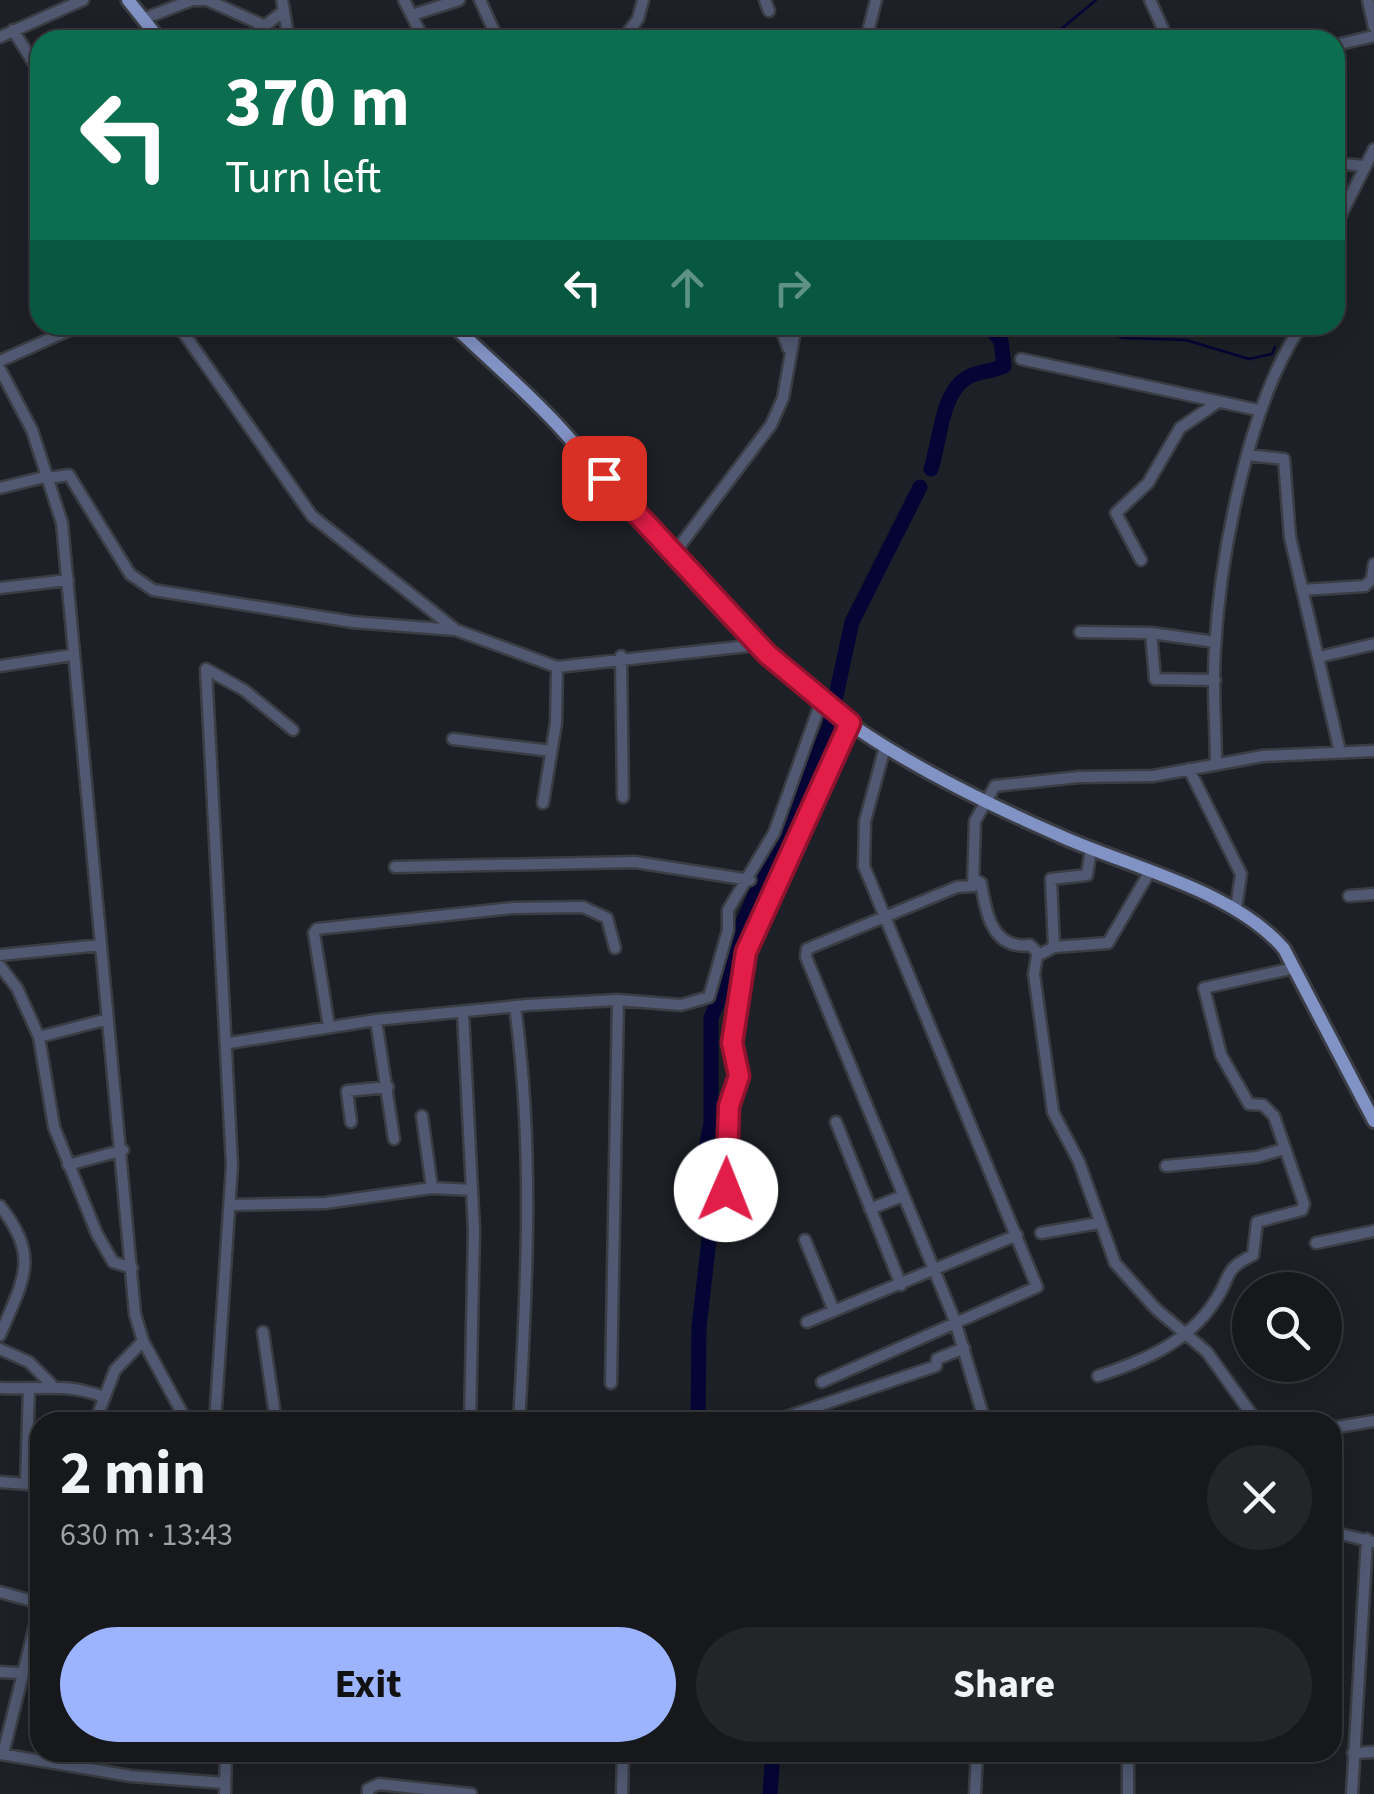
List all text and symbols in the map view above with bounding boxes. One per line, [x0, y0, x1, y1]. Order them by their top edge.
text: 370 m [225, 53, 410, 153]
icon: left [60, 70, 190, 200]
text: Turn left [225, 146, 381, 210]
icon: left [555, 260, 610, 315]
icon: ahead [660, 260, 715, 315]
icon: right [765, 260, 820, 315]
pin [562, 436, 647, 521]
icon: arrive [577, 451, 632, 506]
position arrow [674, 1138, 778, 1242]
map controls [1232, 1272, 1342, 1382]
button: search [1232, 1272, 1342, 1382]
text: 2 min [60, 1432, 206, 1517]
button: close [1207, 1445, 1312, 1550]
text: 630 m · 13:43 [60, 1512, 233, 1558]
button: Exit [60, 1627, 676, 1742]
button: Share [696, 1627, 1312, 1742]

